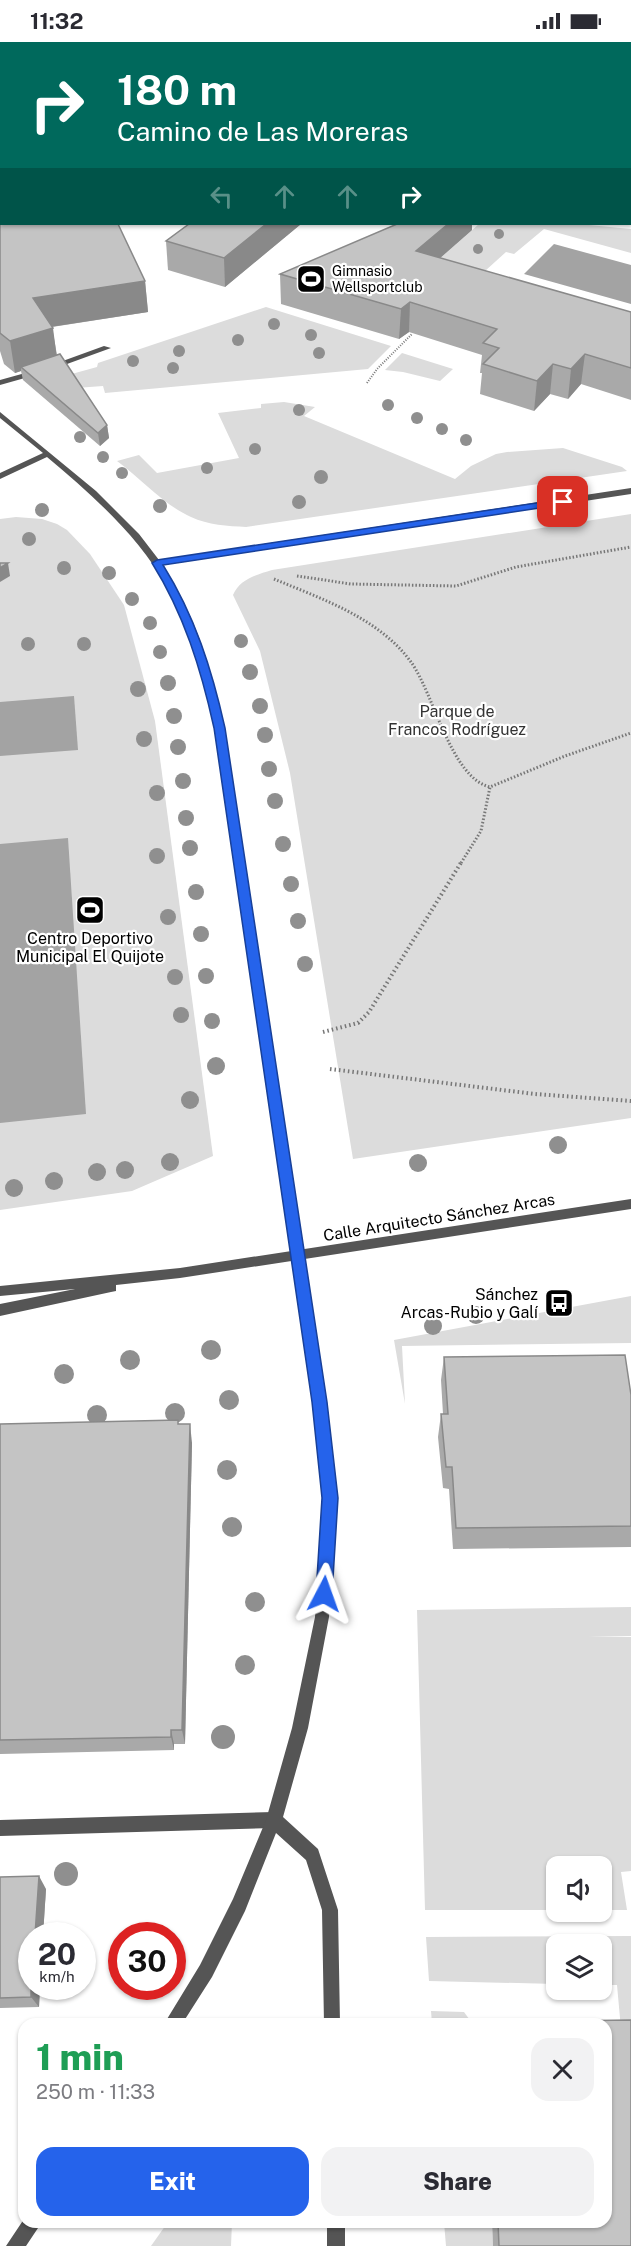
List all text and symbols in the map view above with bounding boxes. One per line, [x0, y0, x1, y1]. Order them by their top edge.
text: 11:32 [30, 8, 83, 34]
text: 180 m [117, 65, 237, 114]
icon: right [18, 66, 96, 144]
text: Camino de Las Moreras [117, 115, 408, 147]
icon: left [205, 180, 238, 213]
icon: ahead [268, 180, 301, 213]
icon: ahead [331, 180, 364, 213]
icon: right [394, 180, 427, 213]
sports icon: Gimnasio Wellsportclub [295, 263, 327, 295]
place label: Gimnasio Wellsportclub [332, 263, 423, 295]
pin [537, 476, 588, 527]
icon: arrive [546, 485, 579, 518]
park label: Parque de Francos Rodríguez [388, 702, 526, 739]
sports icon: Centro Deportivo Municipal El Quijote [74, 894, 106, 926]
place label: Centro Deportivo Municipal El Quijote [16, 929, 164, 966]
street label: Calle Arquitecto Sánchez Arcas [322, 1190, 556, 1245]
place label: Sánchez Arcas-Rubio y Galí [401, 1285, 539, 1322]
bus stop icon: Sánchez Arcas-Rubio y Galí [543, 1287, 575, 1319]
position arrow [292, 1562, 356, 1626]
map controls [546, 1856, 612, 2000]
button: sound [546, 1856, 612, 1922]
speed limit sign: 30 [108, 1922, 186, 2000]
button: layers [546, 1934, 612, 2000]
text: 20 [38, 1936, 76, 1972]
text: km/h [39, 1968, 75, 1985]
text: 1 min [36, 2036, 124, 2078]
button: close [531, 2038, 594, 2101]
text: 250 m · 11:33 [36, 2080, 155, 2104]
button: Exit [36, 2147, 309, 2216]
button: Share [321, 2147, 594, 2216]

